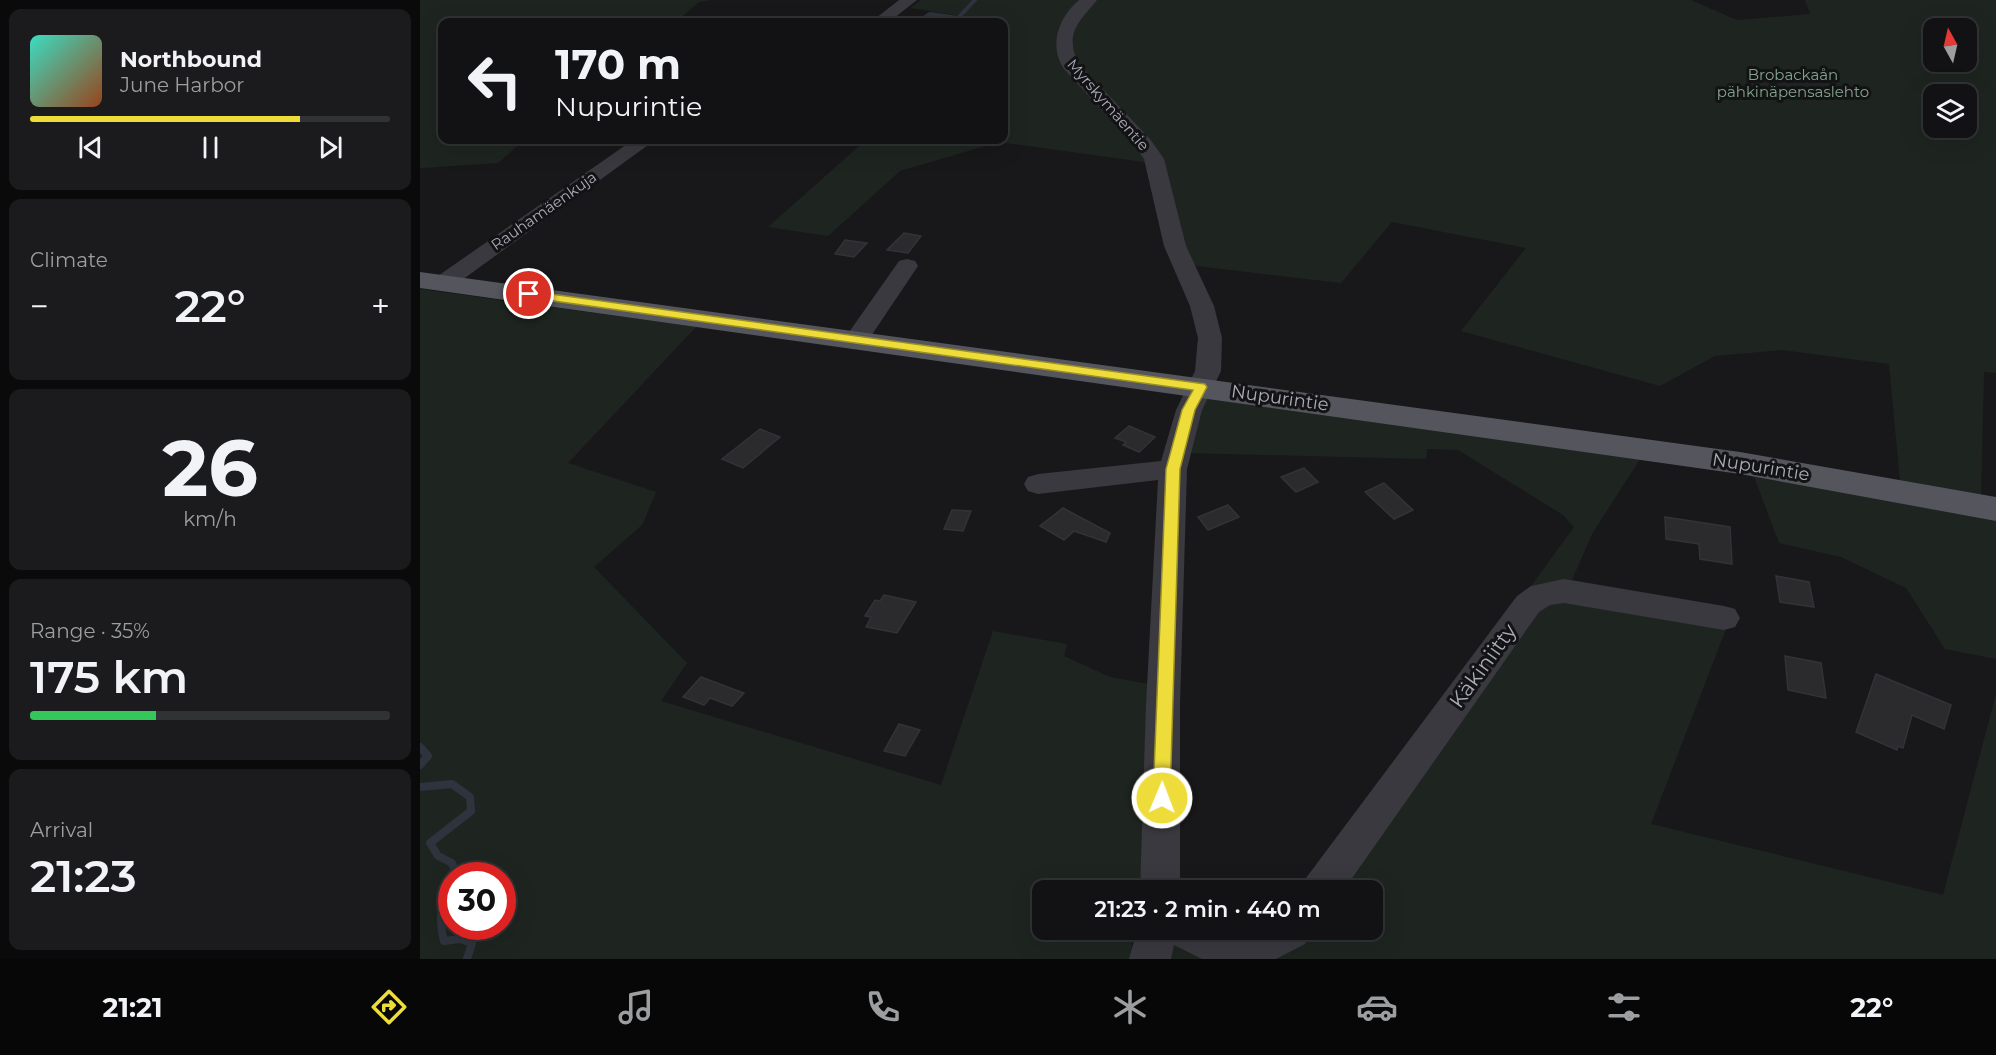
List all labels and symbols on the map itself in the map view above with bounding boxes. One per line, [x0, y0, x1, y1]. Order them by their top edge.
north arrow [1923, 18, 1977, 72]
street label: Myrskymäentie [1063, 55, 1153, 155]
park label: Brobackaån pähkinäpensaslehto [1717, 65, 1869, 101]
street label: Rauhamäenkuja [487, 167, 600, 254]
pin [503, 268, 554, 319]
street label: Nupurintie [1230, 380, 1330, 416]
street label: Nupurintie [1711, 448, 1811, 486]
street label: Käkiniitty [1444, 618, 1522, 713]
position arrow [1130, 766, 1194, 830]
speed limit sign: 30 [438, 862, 516, 940]

